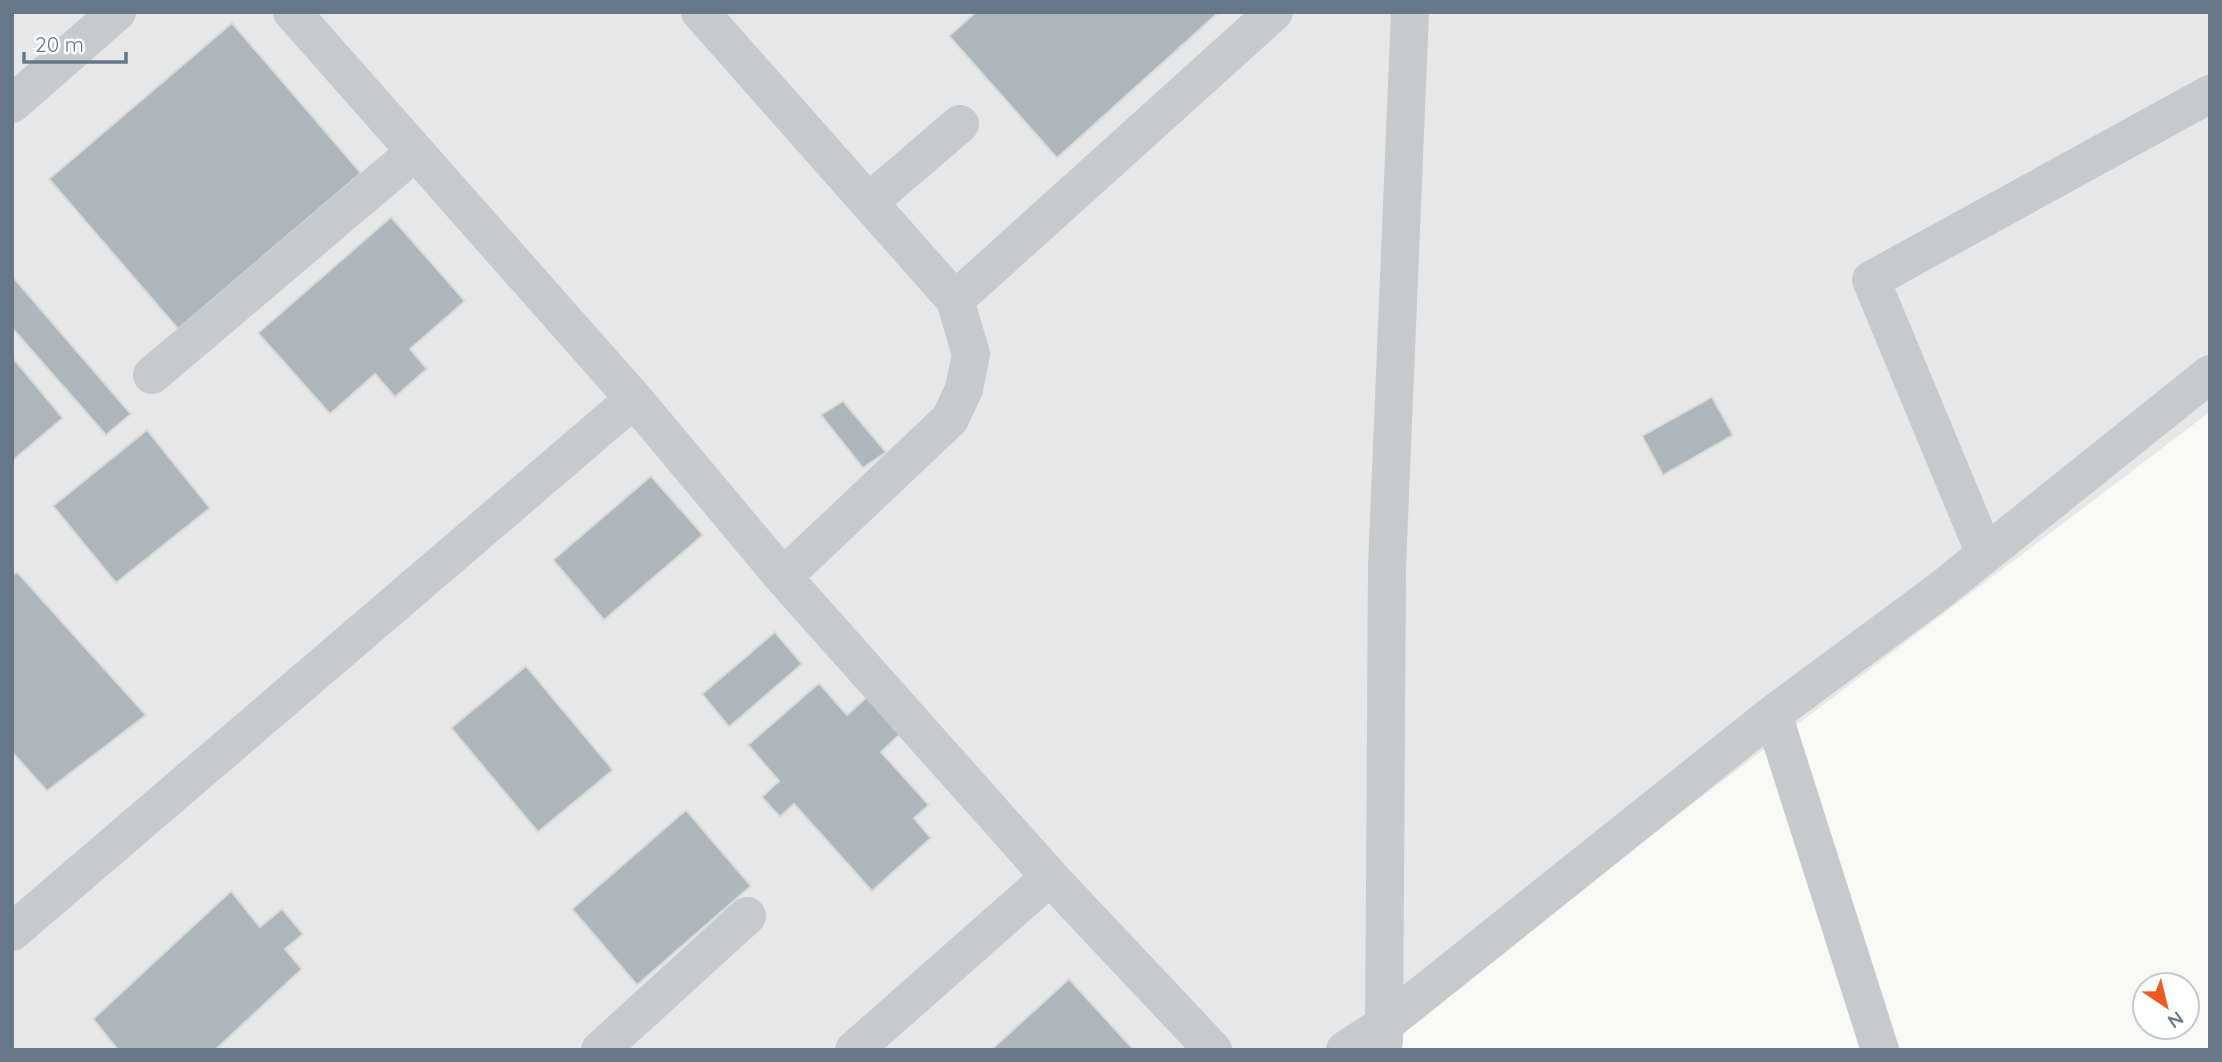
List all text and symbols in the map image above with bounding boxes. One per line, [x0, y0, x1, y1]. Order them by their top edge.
scale bar [24, 21, 126, 65]
text: 20 m [35, 31, 84, 57]
north arrow [2131, 971, 2201, 1041]
text: N [2163, 1006, 2188, 1034]

